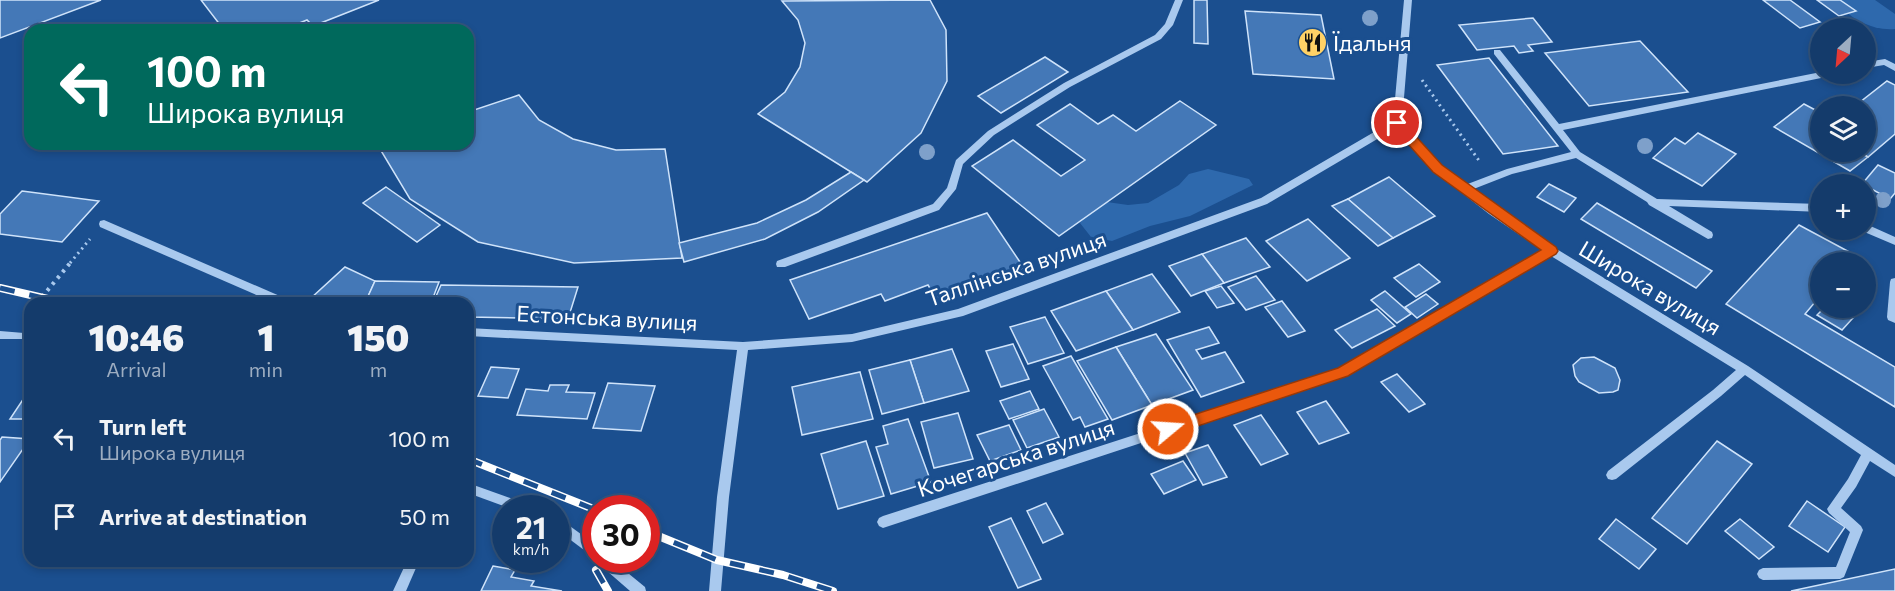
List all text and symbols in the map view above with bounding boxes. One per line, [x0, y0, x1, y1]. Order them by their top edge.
north arrow [1810, 18, 1876, 84]
map controls [1810, 18, 1876, 318]
restaurant icon: Їдальня [1296, 27, 1328, 59]
place label: Їдальня [1332, 29, 1412, 56]
text: 100 m [147, 44, 267, 96]
icon: left [48, 48, 126, 126]
text: Широка вулиця [147, 96, 345, 129]
button: layers [1810, 96, 1876, 162]
pin [1371, 97, 1422, 148]
icon: arrive [1380, 106, 1413, 139]
button: + [1810, 174, 1876, 240]
street label: Таллінська вулиця [922, 225, 1109, 312]
street label: Широка вулиця [1574, 235, 1726, 341]
button: − [1810, 252, 1876, 318]
street label: Естонська вулиця [516, 299, 698, 336]
text: 10:46 [88, 314, 184, 358]
text: 1 [257, 314, 274, 358]
text: 150 [347, 314, 410, 358]
text: Arrival [106, 357, 167, 381]
text: min [249, 357, 283, 381]
text: m [370, 357, 387, 381]
position arrow [1136, 397, 1200, 461]
text: Turn left [99, 413, 186, 440]
street label: Кочегарська вулиця [914, 413, 1118, 502]
icon: left [48, 422, 81, 455]
text: 100 m [388, 425, 450, 452]
text: Широка вулиця [99, 440, 245, 464]
speed limit sign: 30 [582, 495, 660, 573]
icon: arrive [48, 500, 81, 533]
text: Arrive at destination [99, 503, 307, 530]
text: 50 m [400, 503, 450, 530]
text: 21 [516, 508, 546, 545]
text: km/h [513, 540, 549, 558]

